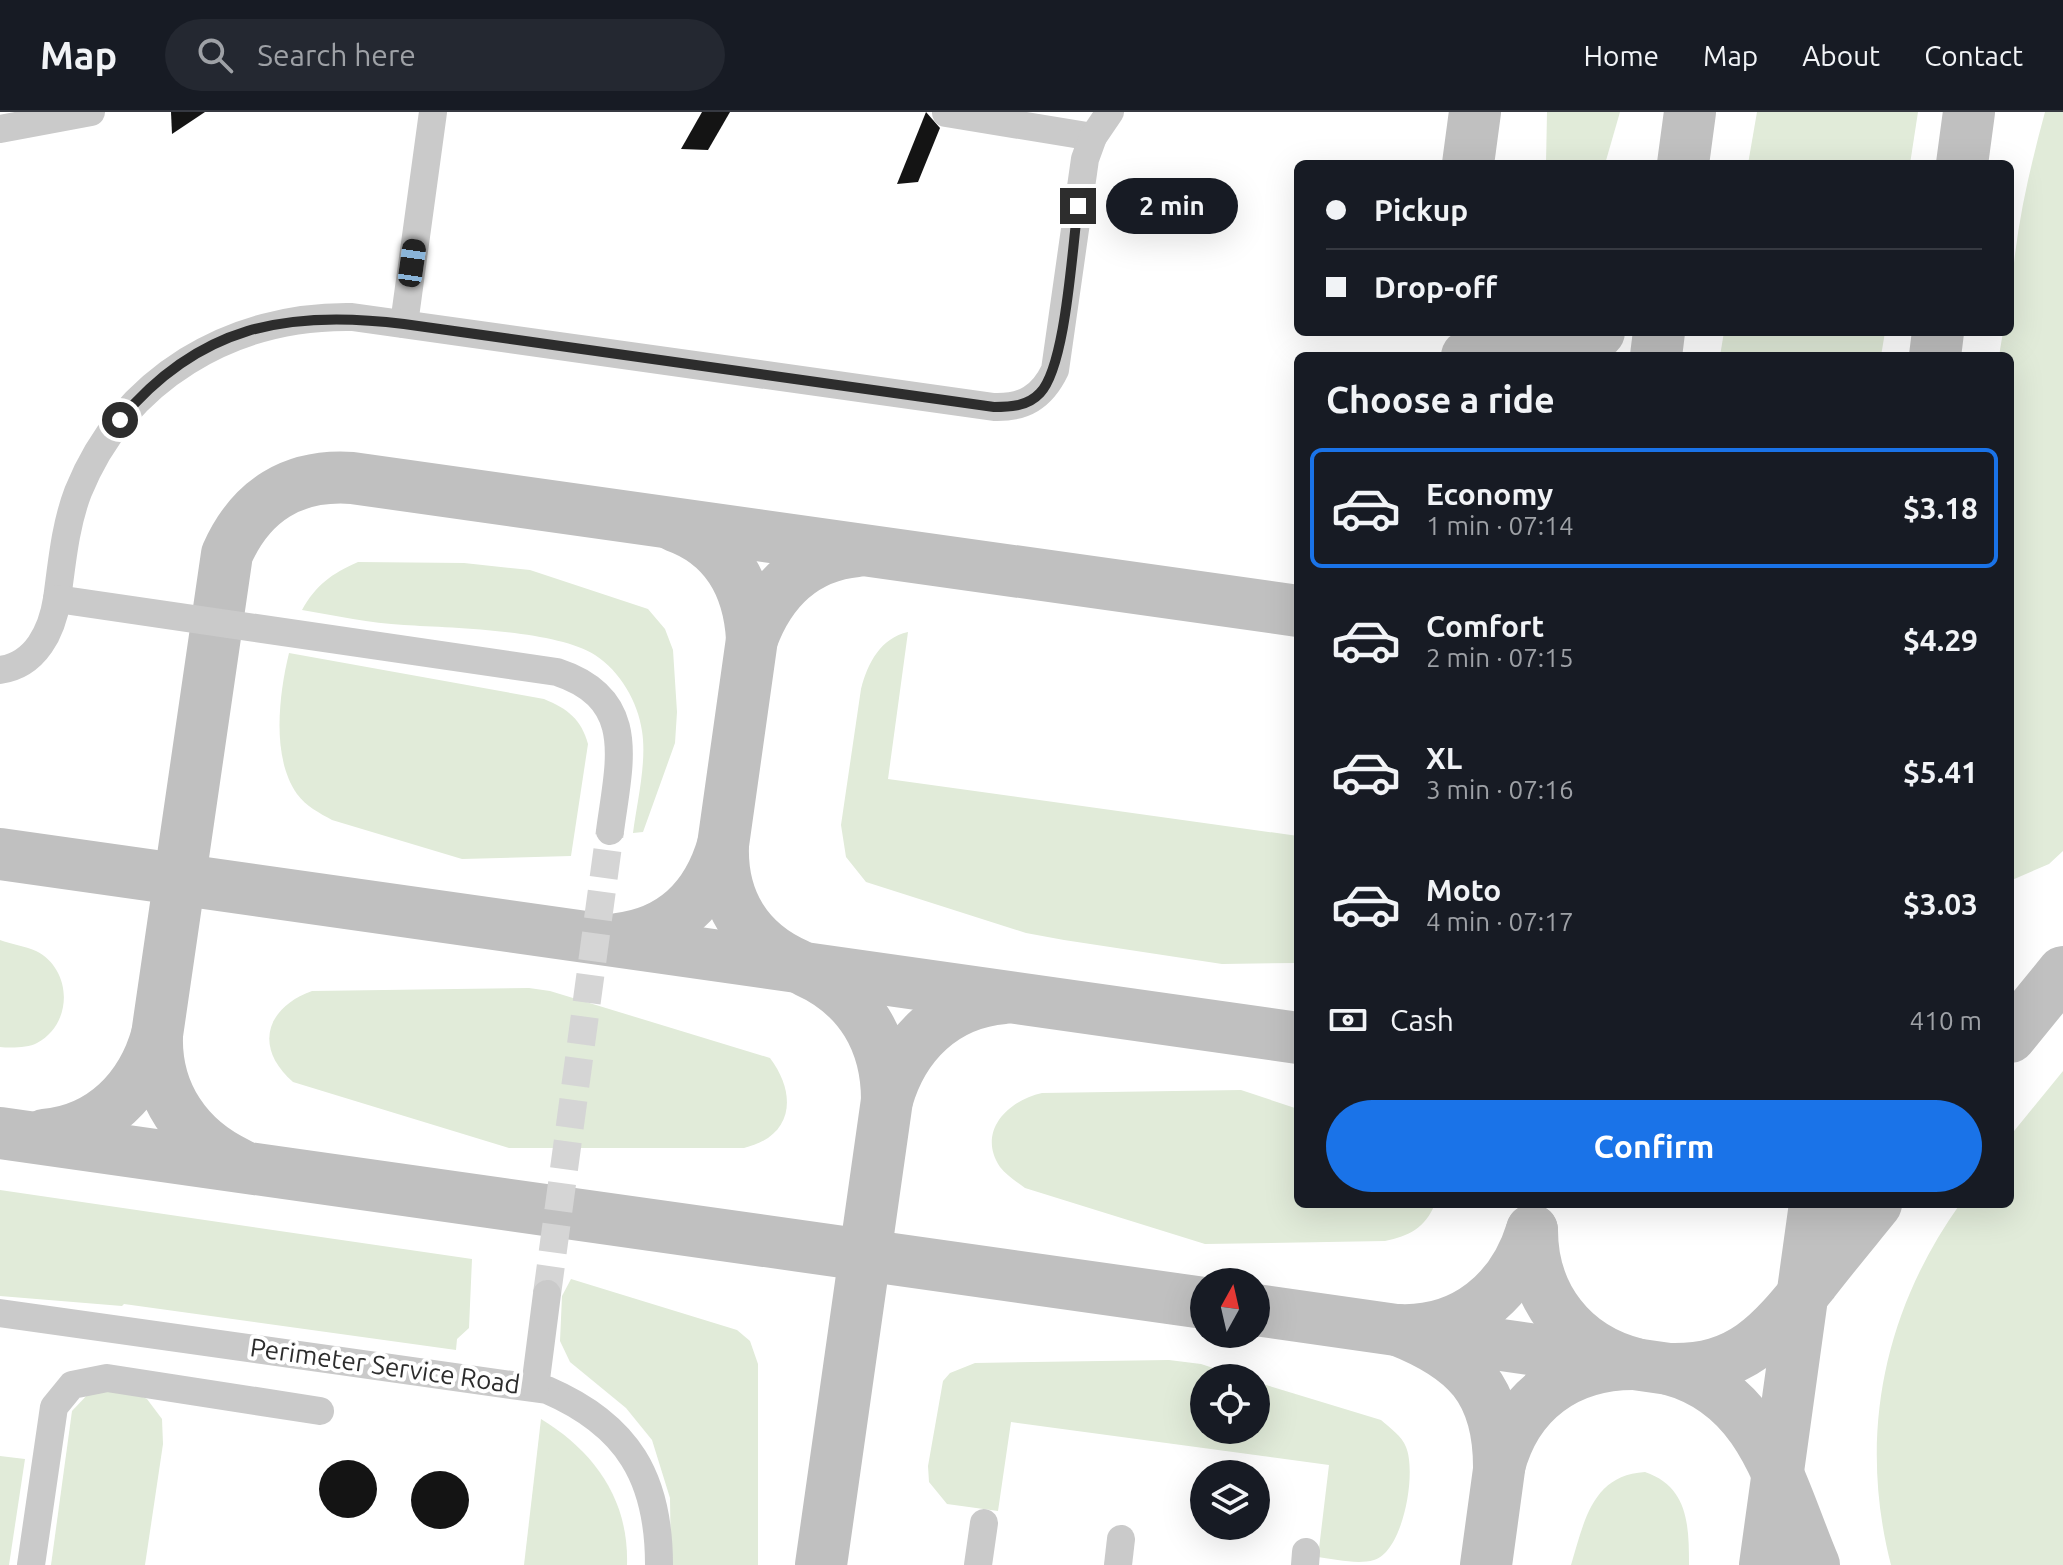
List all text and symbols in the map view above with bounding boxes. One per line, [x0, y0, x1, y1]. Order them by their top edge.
search box [165, 19, 725, 91]
icon: search [193, 33, 237, 77]
text: Map [40, 34, 117, 76]
text: Search here [257, 38, 416, 72]
text: Home [1584, 40, 1659, 71]
text: Map [1703, 40, 1758, 71]
text: About [1802, 40, 1880, 71]
text: Contact [1924, 40, 2023, 71]
callout: 2 min [1106, 178, 1238, 234]
route end [1060, 188, 1096, 224]
text: 2 min [1139, 191, 1205, 220]
text: Pickup [1374, 193, 1468, 227]
car [397, 238, 427, 288]
text: Drop-off [1374, 270, 1497, 304]
text: Choose a ride [1326, 379, 1555, 420]
route start [102, 402, 138, 438]
icon: car [1330, 472, 1402, 544]
text: Economy [1426, 477, 1553, 511]
text: $3.18 [1903, 491, 1978, 525]
text: 1 min · 07:14 [1426, 511, 1574, 540]
icon: car [1330, 604, 1402, 676]
text: Comfort [1426, 609, 1544, 643]
text: $4.29 [1903, 623, 1978, 657]
text: 2 min · 07:15 [1426, 643, 1574, 672]
icon: car [1330, 736, 1402, 808]
text: XL [1426, 741, 1462, 775]
text: $5.41 [1903, 755, 1978, 789]
text: 3 min · 07:16 [1426, 775, 1574, 804]
icon: car [1330, 868, 1402, 940]
text: Moto [1426, 873, 1501, 907]
text: $3.03 [1903, 887, 1978, 921]
text: 4 min · 07:17 [1426, 907, 1574, 936]
icon: cash [1326, 998, 1370, 1042]
text: Cash [1390, 1003, 1454, 1037]
text: 410 m [1910, 1006, 1982, 1035]
button: Confirm [1326, 1100, 1982, 1192]
north arrow [1190, 1268, 1270, 1348]
map controls [1190, 1268, 1270, 1540]
street label: Perimeter Service Road [248, 1332, 522, 1399]
button: locate [1190, 1364, 1270, 1444]
button: layers [1190, 1460, 1270, 1540]

